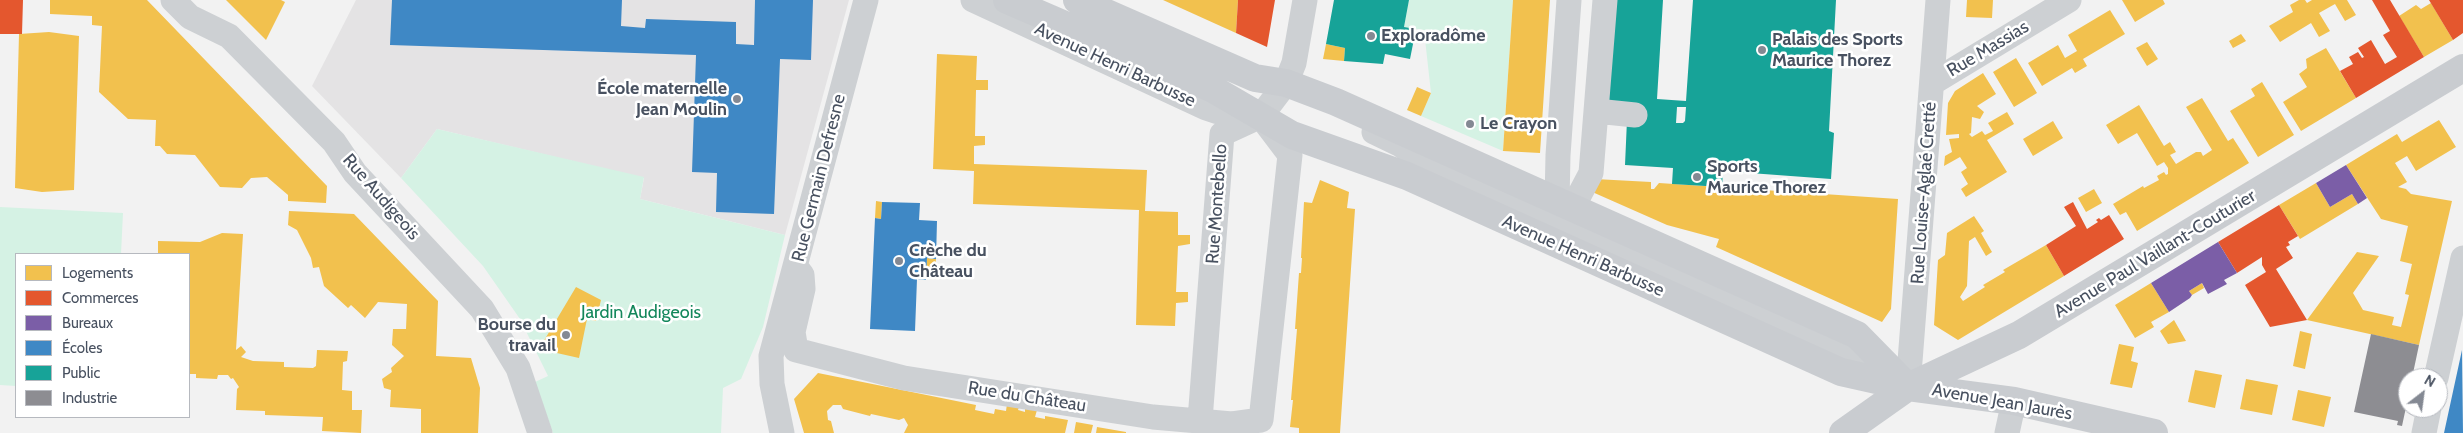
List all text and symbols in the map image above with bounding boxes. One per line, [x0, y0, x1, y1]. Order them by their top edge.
street label: Rue Massias [1943, 16, 2033, 82]
street label: Avenue Henri Barbusse [1031, 18, 1199, 112]
place label: Exploradôme [1381, 25, 1486, 47]
place label: Palais des Sports Maurice Thorez [1772, 29, 1903, 72]
marker: Exploradôme [1365, 30, 1377, 42]
marker: Palais des Sports Maurice Thorez [1756, 44, 1768, 56]
place label: École maternelle Jean Moulin [597, 78, 727, 120]
street label: Rue Germain Defresne [788, 92, 850, 264]
marker: École maternelle Jean Moulin [731, 93, 743, 105]
street label: Rue Louise-Aglaé Cretté [1907, 101, 1941, 285]
place label: Le Crayon [1480, 113, 1557, 135]
marker: Le Crayon [1464, 118, 1476, 130]
street label: Rue Montebello [1202, 143, 1232, 265]
street label: Rue Audigeois [338, 150, 424, 244]
place label: Sports Maurice Thorez [1707, 156, 1826, 198]
marker: Sports Maurice Thorez [1691, 171, 1703, 183]
street label: Avenue Paul Vaillant-Couturier [2050, 185, 2260, 323]
street label: Avenue Henri Barbusse [1499, 211, 1667, 301]
place label: Crèche du Château [909, 240, 987, 282]
legend [15, 253, 190, 418]
marker: Crèche du Château [893, 255, 905, 267]
text: Logements [62, 264, 133, 282]
text: Commerces [62, 289, 138, 307]
park label: Jardin Audigeois [581, 302, 701, 324]
text: Bureaux [62, 314, 113, 332]
place label: Bourse du travail [477, 314, 556, 356]
marker: Bourse du travail [560, 329, 572, 341]
text: Écoles [62, 339, 102, 357]
text: Public [62, 364, 100, 382]
north arrow [2398, 368, 2448, 418]
text: N [2421, 371, 2439, 391]
street label: Rue du Château [966, 377, 1088, 417]
street label: Avenue Jean Jaurès [1930, 379, 2074, 425]
text: Industrie [62, 389, 117, 407]

